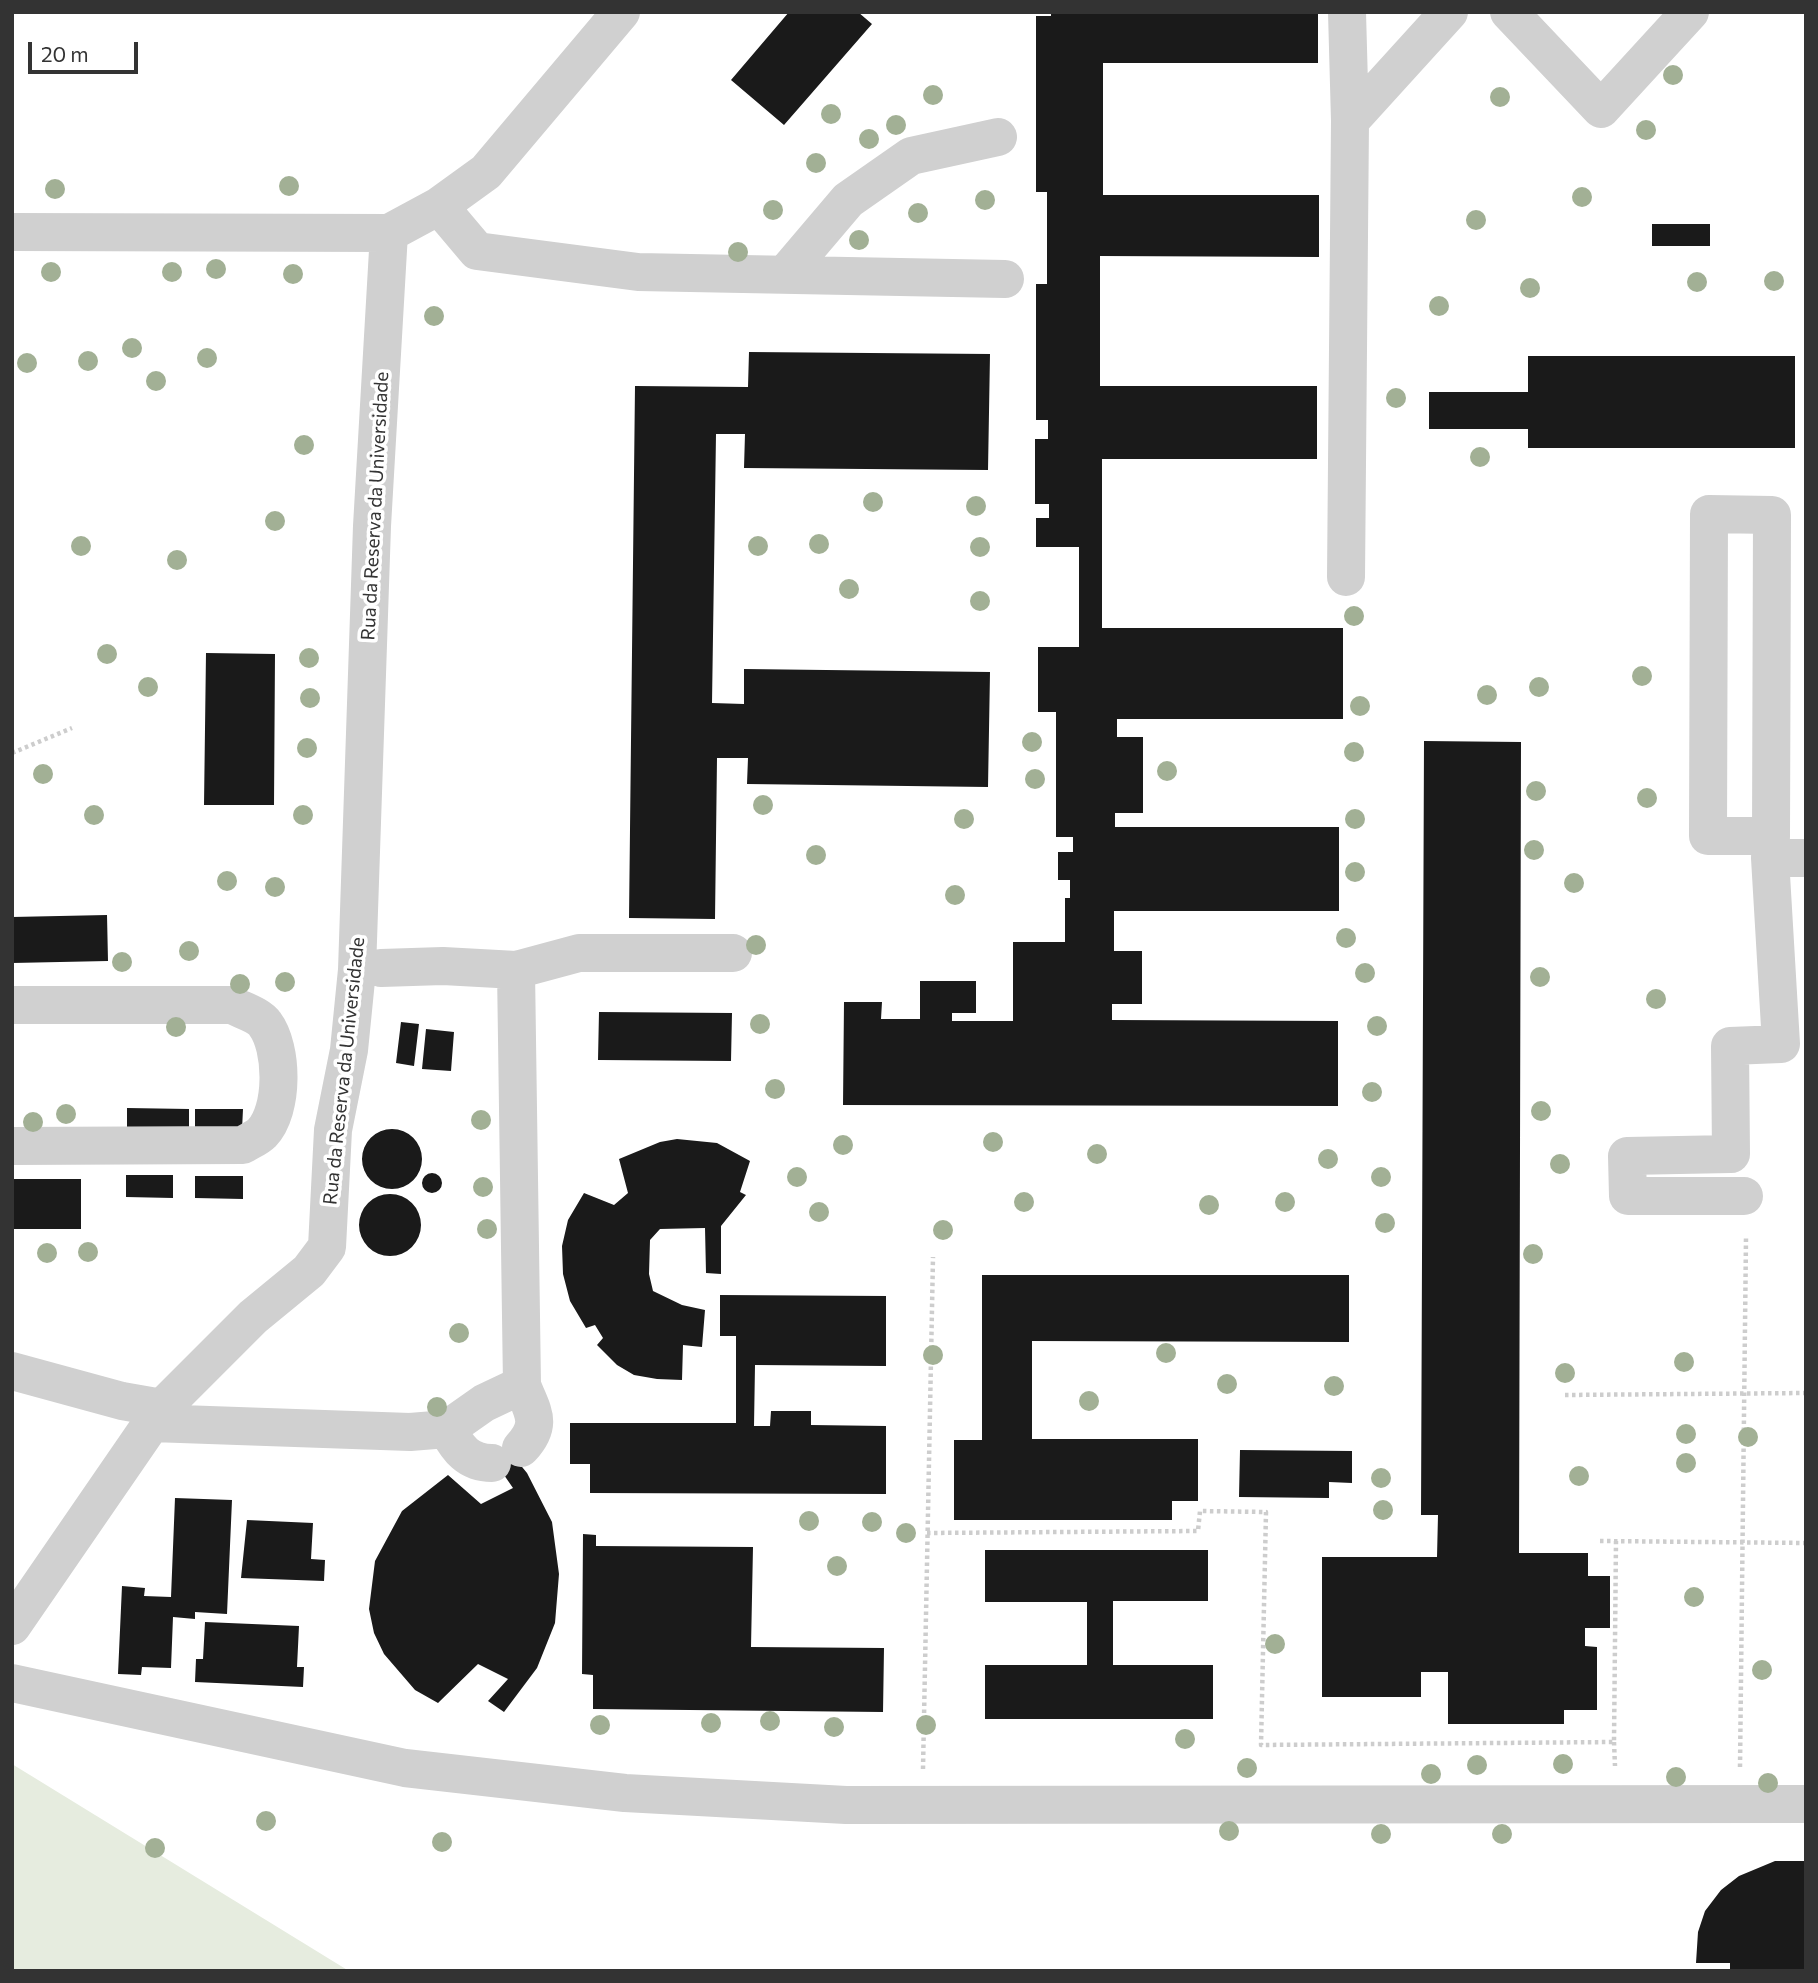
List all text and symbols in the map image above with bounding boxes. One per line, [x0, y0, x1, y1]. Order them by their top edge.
scale bar [32, 28, 142, 72]
text: 20 m [41, 41, 89, 66]
street label: Rua da Reserva da Universidade [357, 371, 393, 641]
street label: Rua da Reserva da Universidade [319, 936, 369, 1206]

